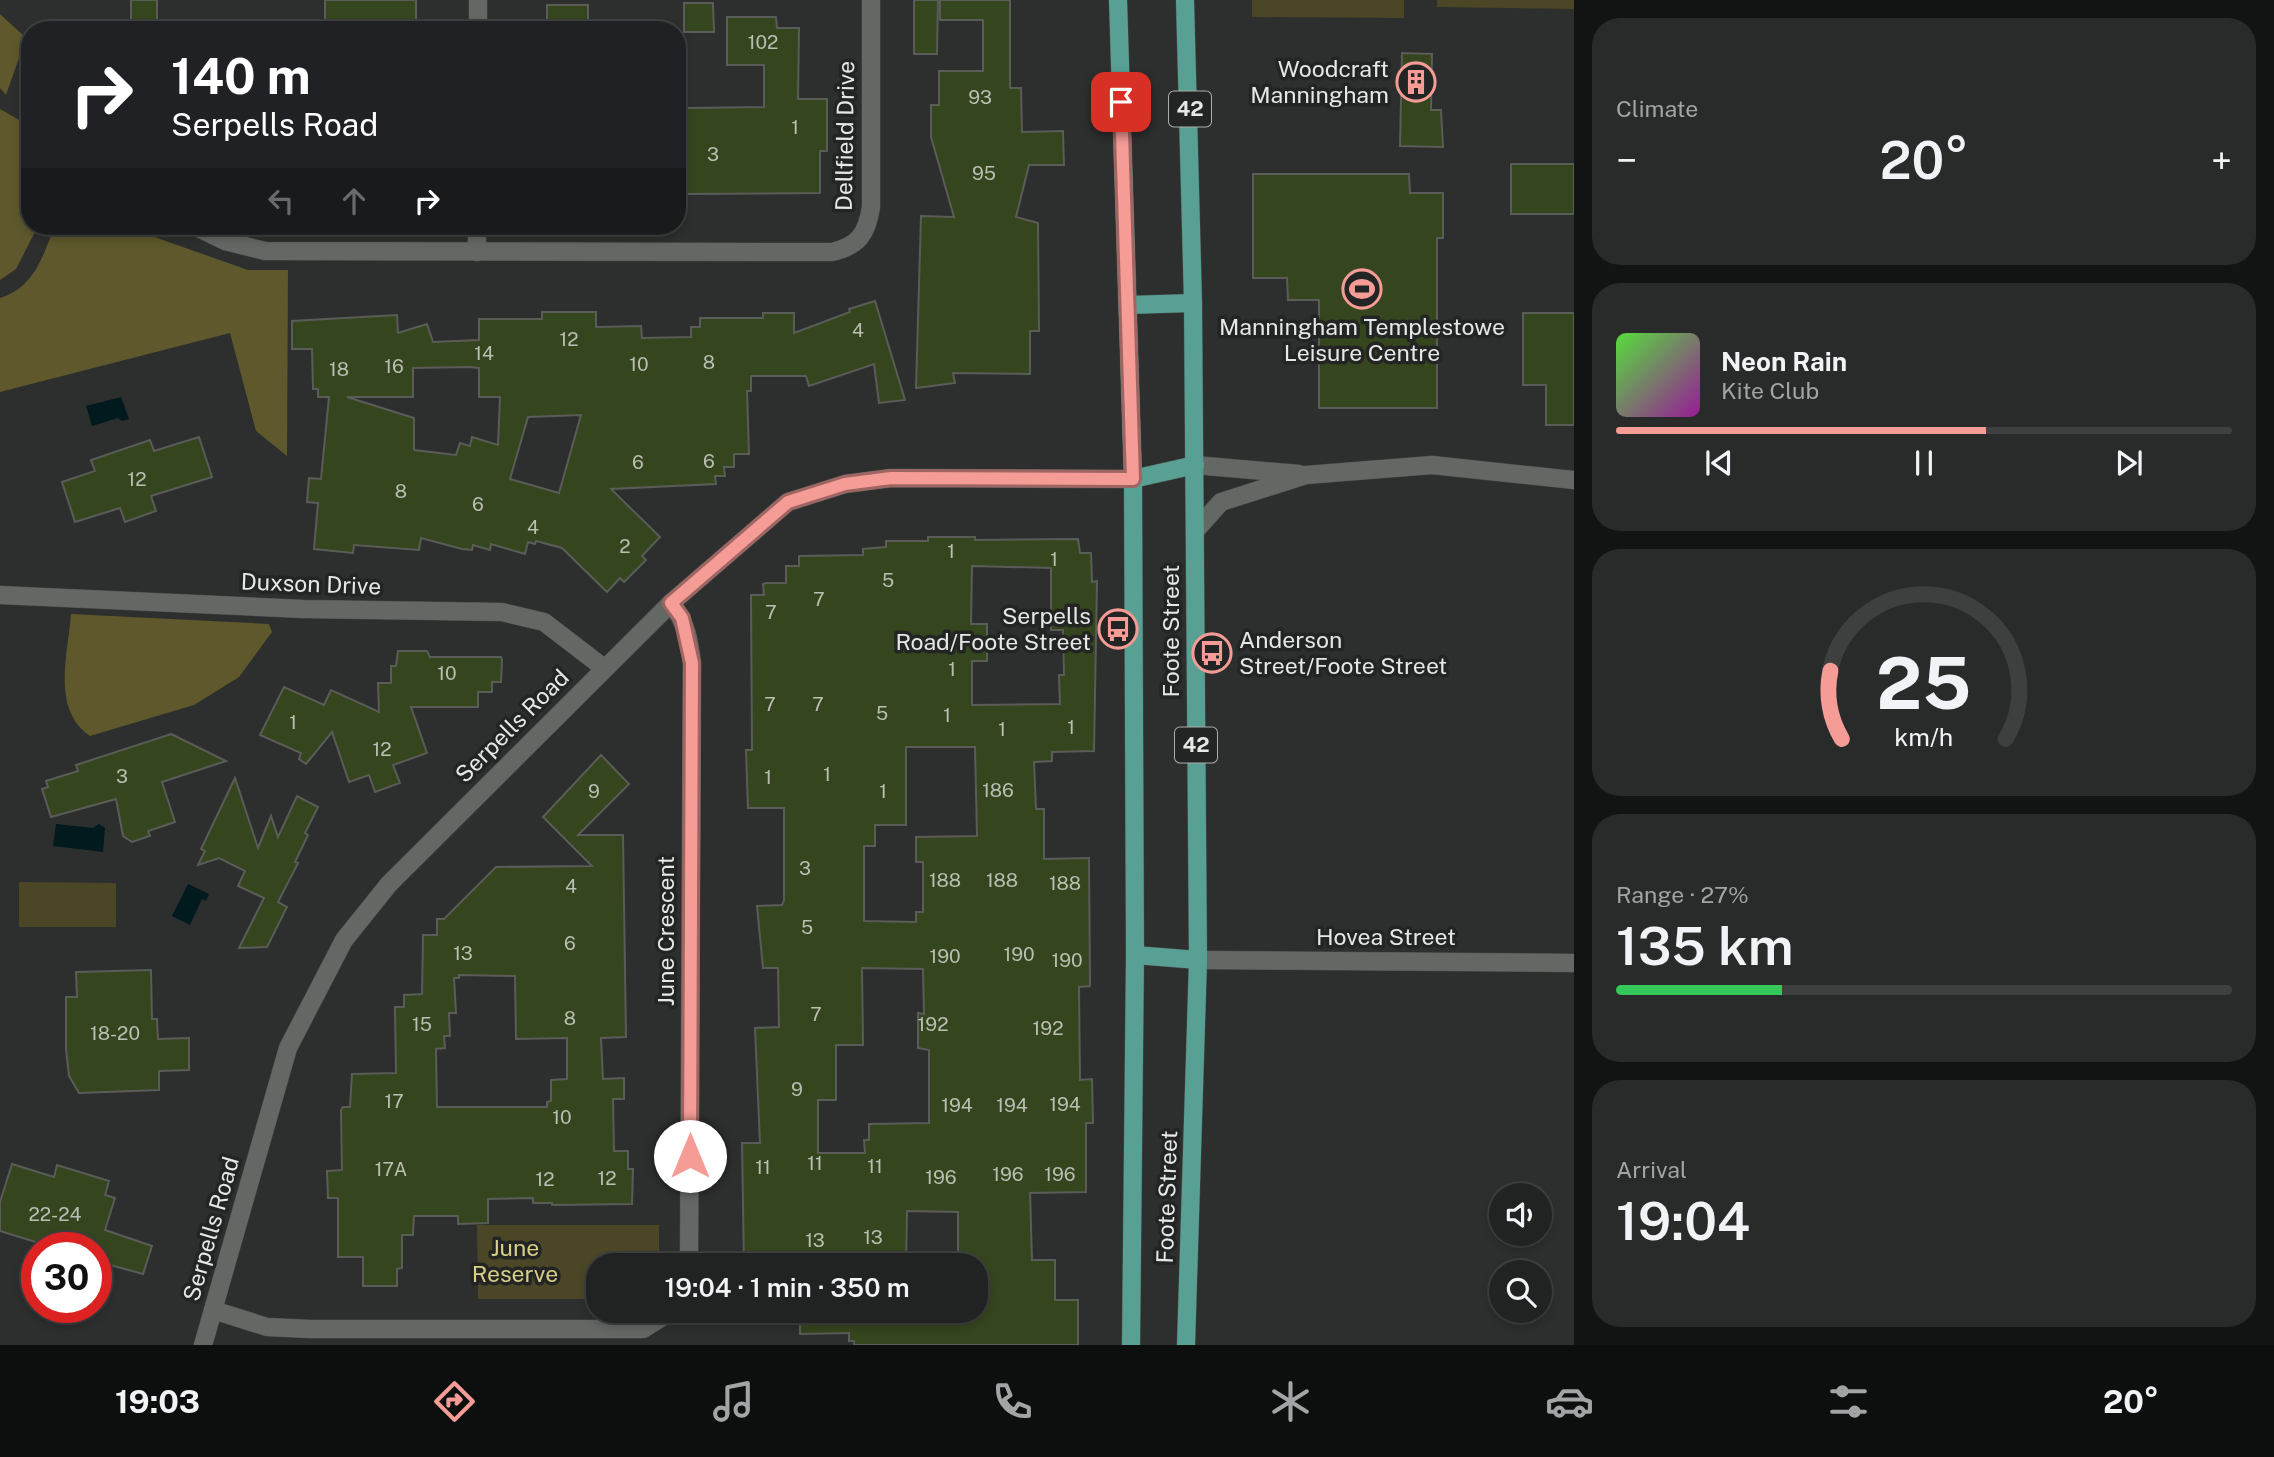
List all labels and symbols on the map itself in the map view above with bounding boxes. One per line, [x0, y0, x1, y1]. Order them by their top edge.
house number: 102 [748, 31, 778, 53]
place label: Woodcraft Manningham [1250, 55, 1389, 108]
street label: Dellfield Drive [830, 61, 859, 211]
building icon: Woodcraft Manningham [1395, 61, 1437, 103]
pin [1091, 72, 1151, 132]
house number: 93 [968, 86, 992, 108]
road number: 42 [1169, 92, 1211, 126]
house number: 1 [791, 116, 799, 138]
house number: 3 [707, 143, 719, 165]
house number: 95 [972, 162, 996, 184]
sports icon: Manningham Templestowe Leisure Centre [1341, 268, 1383, 310]
place label: Manningham Templestowe Leisure Centre [1219, 313, 1505, 366]
house number: 4 [852, 319, 864, 341]
house number: 12 [559, 328, 579, 350]
house number: 14 [474, 342, 494, 364]
house number: 8 [703, 351, 715, 373]
house number: 10 [629, 353, 649, 375]
house number: 16 [384, 355, 404, 377]
house number: 18 [329, 358, 349, 380]
house number: 6 [703, 450, 715, 472]
house number: 6 [632, 451, 644, 473]
house number: 12 [127, 468, 147, 490]
house number: 8 [395, 480, 407, 502]
house number: 6 [472, 493, 484, 515]
house number: 4 [527, 516, 539, 538]
house number: 2 [619, 535, 631, 557]
house number: 1 [947, 540, 955, 562]
house number: 1 [1050, 548, 1058, 570]
street label: Foote Street [1157, 564, 1184, 698]
street label: Duxson Drive [240, 568, 382, 599]
house number: 5 [882, 569, 894, 591]
house number: 7 [813, 588, 825, 610]
house number: 7 [765, 601, 777, 623]
place label: Serpells Road/Foote Street [895, 602, 1091, 655]
bus stop icon: Serpells Road/Foote Street [1097, 608, 1139, 650]
place label: Anderson Street/Foote Street [1239, 626, 1447, 679]
bus stop icon: Anderson Street/Foote Street [1191, 632, 1233, 674]
house number: 1 [948, 658, 956, 680]
house number: 10 [437, 662, 457, 684]
street label: Serpells Road [449, 663, 574, 788]
house number: 7 [764, 693, 776, 715]
house number: 7 [812, 693, 824, 715]
house number: 5 [876, 702, 888, 724]
house number: 1 [943, 704, 951, 726]
house number: 1 [289, 711, 297, 733]
house number: 1 [1067, 716, 1075, 738]
house number: 1 [998, 718, 1006, 740]
road number: 42 [1175, 728, 1217, 762]
house number: 12 [372, 738, 392, 760]
house number: 1 [823, 763, 831, 785]
house number: 3 [116, 765, 128, 787]
house number: 1 [764, 766, 772, 788]
house number: 186 [982, 779, 1014, 801]
house number: 9 [588, 780, 600, 802]
house number: 1 [879, 780, 887, 802]
street label: June Crescent [652, 856, 679, 1006]
house number: 3 [799, 857, 811, 879]
house number: 188 [929, 869, 961, 891]
house number: 188 [986, 869, 1018, 891]
house number: 188 [1049, 872, 1081, 894]
house number: 4 [565, 875, 577, 897]
house number: 5 [801, 916, 813, 938]
street label: Hovea Street [1316, 923, 1456, 950]
house number: 6 [564, 932, 576, 954]
house number: 13 [453, 942, 473, 964]
house number: 190 [1003, 943, 1035, 965]
house number: 190 [929, 945, 961, 967]
house number: 190 [1051, 949, 1083, 971]
house number: 7 [810, 1003, 822, 1025]
house number: 8 [564, 1007, 576, 1029]
house number: 15 [412, 1013, 432, 1035]
house number: 192 [918, 1013, 948, 1035]
house number: 192 [1033, 1017, 1063, 1039]
house number: 18-20 [90, 1022, 140, 1044]
house number: 9 [791, 1078, 803, 1100]
house number: 17 [384, 1090, 404, 1112]
house number: 194 [1049, 1093, 1081, 1115]
house number: 194 [941, 1094, 973, 1116]
house number: 194 [996, 1094, 1028, 1116]
house number: 10 [552, 1106, 572, 1128]
position arrow [653, 1119, 727, 1193]
street label: Foote Street [1151, 1130, 1182, 1264]
house number: 11 [807, 1152, 823, 1174]
street label: Serpells Road [177, 1154, 244, 1304]
house number: 11 [867, 1155, 883, 1177]
house number: 11 [755, 1156, 771, 1178]
house number: 17A [375, 1158, 407, 1180]
house number: 196 [992, 1163, 1024, 1185]
house number: 196 [1044, 1163, 1076, 1185]
house number: 196 [925, 1166, 957, 1188]
house number: 12 [597, 1167, 617, 1189]
house number: 12 [535, 1168, 555, 1190]
house number: 22-24 [28, 1203, 82, 1225]
house number: 13 [863, 1226, 883, 1248]
house number: 13 [805, 1229, 825, 1251]
speed limit sign: 30 [21, 1232, 112, 1323]
park label: June Reserve [472, 1234, 558, 1287]

